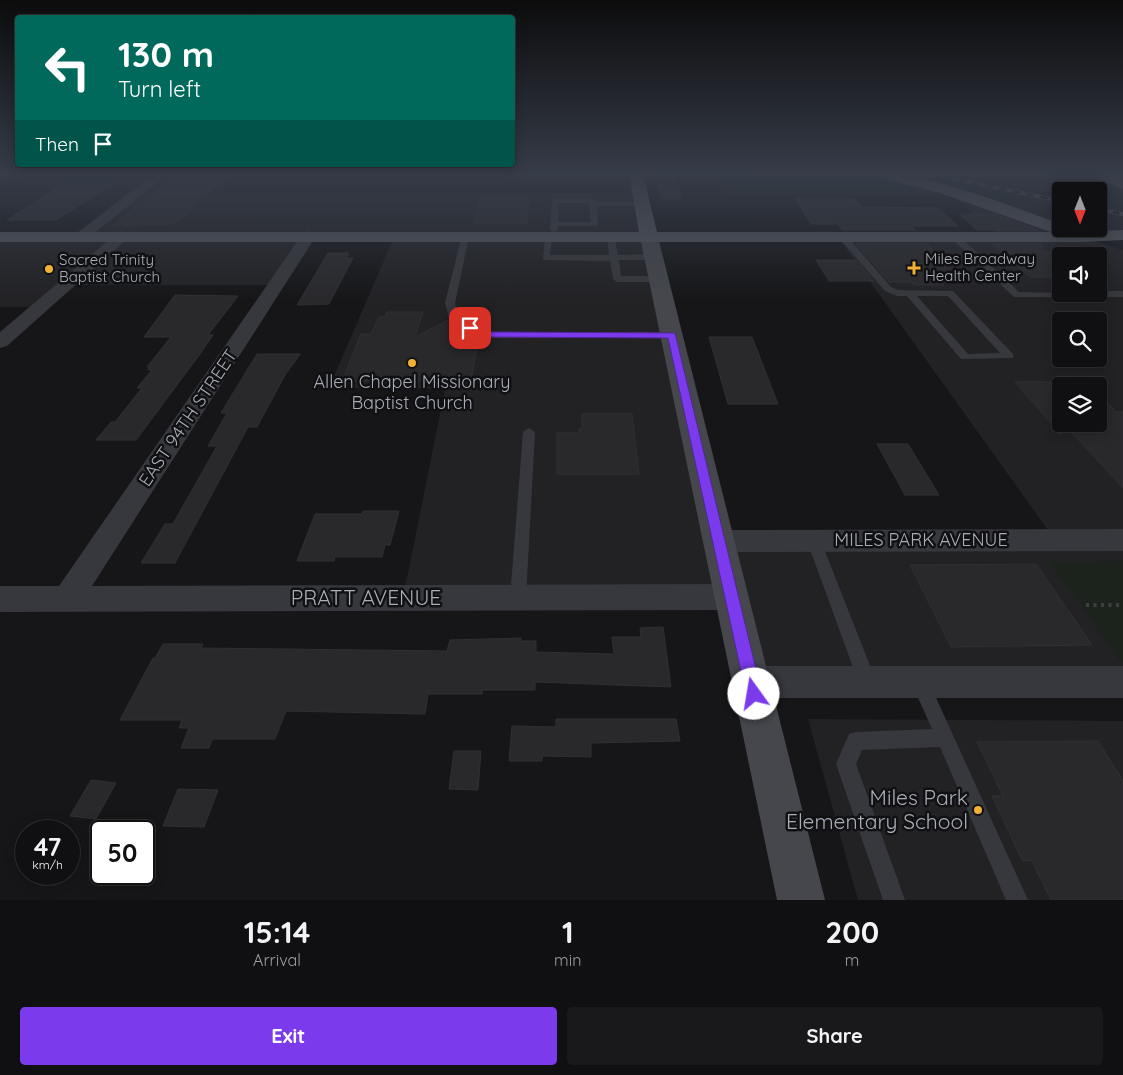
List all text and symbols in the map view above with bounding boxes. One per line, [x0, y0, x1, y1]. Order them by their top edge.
text: 130 m [118, 32, 214, 76]
icon: left [35, 35, 100, 100]
text: Turn left [118, 75, 201, 103]
icon: arrive [89, 130, 117, 158]
text: Then [35, 132, 79, 156]
north arrow [1052, 182, 1108, 238]
map controls [1052, 182, 1107, 432]
button: sound [1052, 247, 1107, 302]
place label: Miles Broadway Health Center [925, 249, 1035, 285]
place label: Sacred Trinity Baptist Church [59, 250, 160, 286]
marker: Miles Broadway Health Center [907, 261, 921, 275]
marker: Sacred Trinity Baptist Church [43, 263, 55, 275]
pin [449, 307, 491, 349]
button: search [1052, 312, 1107, 367]
icon: arrive [456, 314, 484, 342]
street label: EAST 94TH STREET [133, 345, 242, 491]
marker: Allen Chapel Missionary Baptist Church [406, 357, 418, 369]
place label: Allen Chapel Missionary Baptist Church [313, 370, 511, 414]
button: layers [1052, 377, 1107, 432]
street label: MILES PARK AVENUE [834, 528, 1008, 551]
street label: PRATT AVENUE [291, 584, 441, 610]
position arrow [727, 667, 779, 719]
place label: Miles Park Elementary School [786, 784, 968, 834]
marker: Miles Park Elementary School [972, 804, 984, 816]
speed limit sign: 50 [90, 820, 155, 885]
text: 47 [34, 831, 61, 862]
text: km/h [32, 857, 63, 872]
text: 15:14 [244, 913, 310, 951]
text: 1 [562, 913, 574, 951]
text: 200 [825, 913, 879, 951]
text: Arrival [253, 950, 301, 970]
text: min [554, 950, 581, 970]
text: m [845, 950, 859, 970]
button: Exit [20, 1007, 557, 1065]
button: Share [567, 1007, 1103, 1065]

